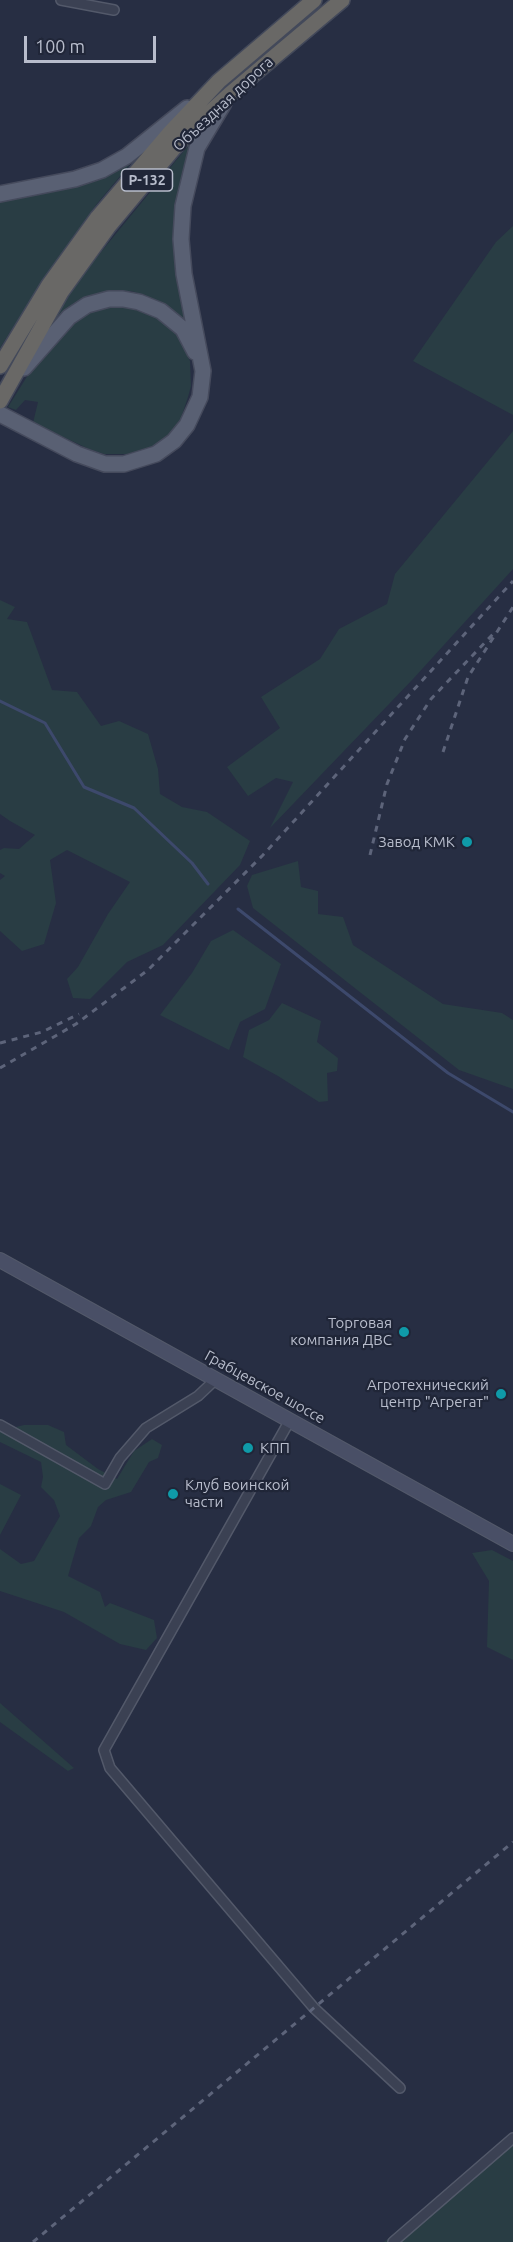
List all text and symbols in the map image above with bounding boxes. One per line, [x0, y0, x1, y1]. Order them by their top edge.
scale bar [27, 24, 159, 62]
text: 100 m [35, 36, 85, 56]
street label: Объездная дорога [169, 53, 277, 155]
road number: Р-132 [122, 169, 172, 191]
place label: Завод КМК [378, 833, 455, 851]
marker: Завод КМК [460, 835, 474, 849]
place label: Торговая компания ДВС [290, 1314, 392, 1349]
marker: Торговая компания ДВС [397, 1325, 411, 1339]
street label: Грабцевское шоссе [202, 1346, 328, 1428]
place label: Агротехнический центр "Агрегат" [367, 1376, 489, 1411]
marker: Агротехнический центр "Агрегат" [494, 1387, 508, 1401]
place label: КПП [260, 1439, 290, 1457]
marker: КПП [241, 1441, 255, 1455]
place label: Клуб воинской части [185, 1476, 289, 1511]
marker: Клуб воинской части [166, 1487, 180, 1501]

